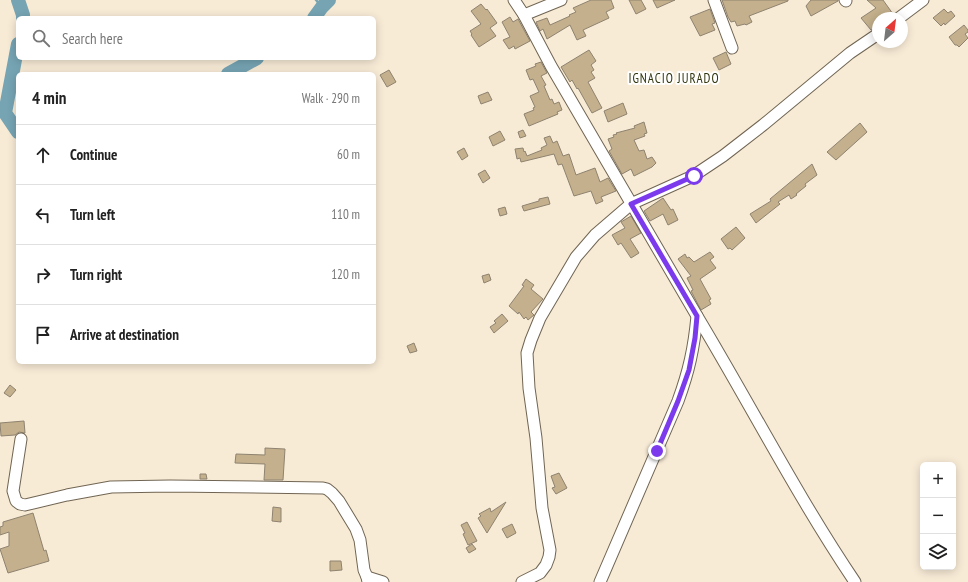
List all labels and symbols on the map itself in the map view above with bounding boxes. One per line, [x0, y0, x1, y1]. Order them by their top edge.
north arrow [872, 12, 908, 48]
district label: IGNACIO JURADO [628, 70, 720, 87]
route start [685, 167, 703, 185]
route end [648, 442, 666, 460]

